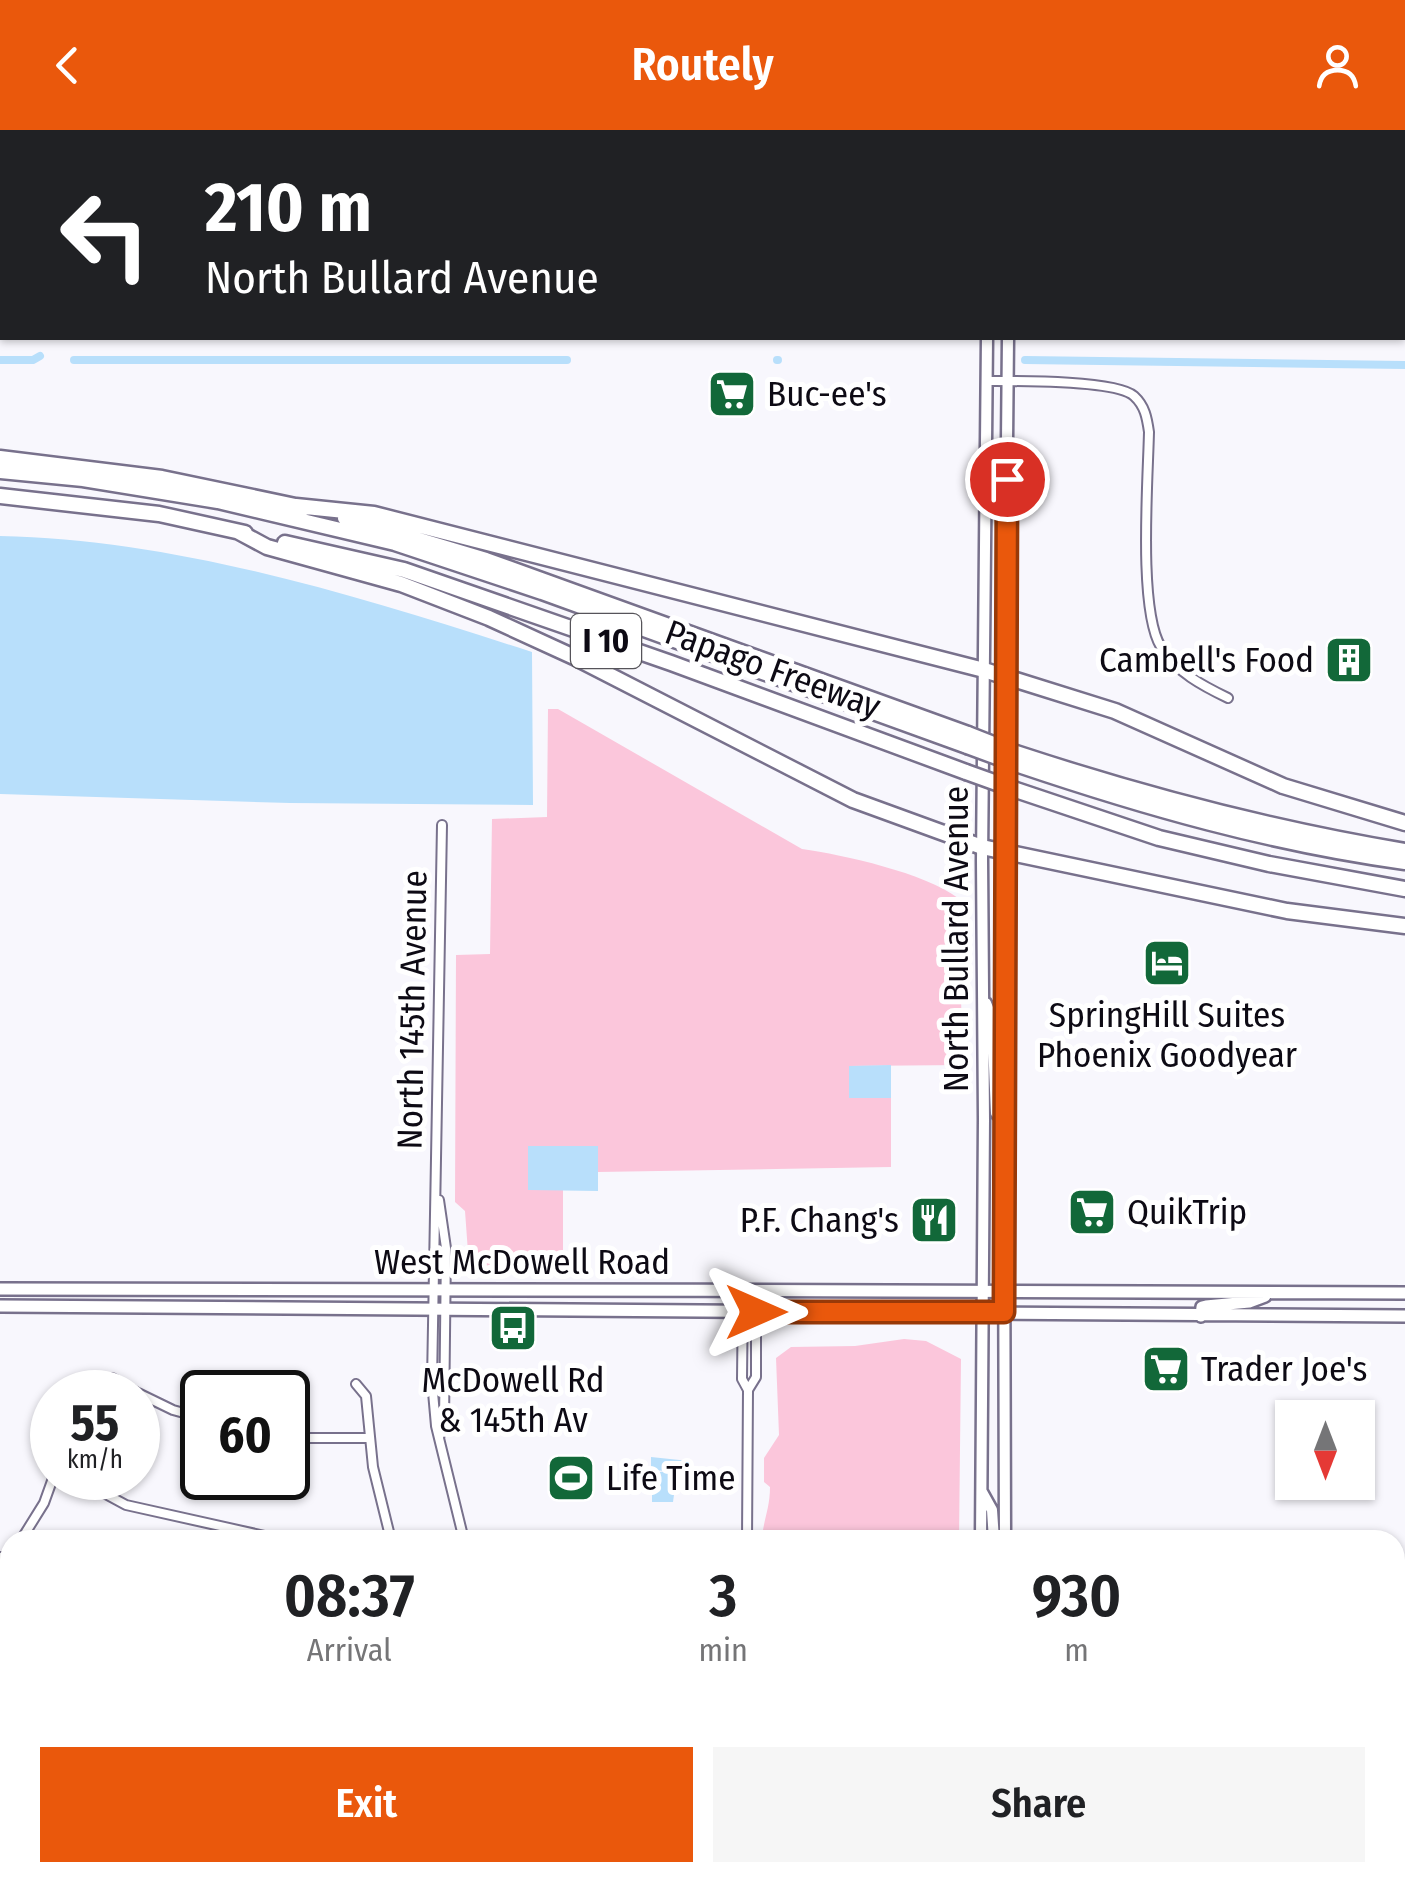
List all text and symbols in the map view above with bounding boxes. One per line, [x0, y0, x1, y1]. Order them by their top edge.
icon: back [40, 38, 95, 93]
text: Routely [631, 38, 774, 92]
icon: person [1310, 38, 1365, 93]
text: 210 m [205, 166, 372, 250]
icon: left [40, 170, 170, 300]
text: North Bullard Avenue [205, 251, 599, 305]
supermarket icon: Buc-ee's [706, 368, 758, 420]
place label: Buc-ee's [767, 373, 887, 415]
pin [965, 437, 1050, 522]
icon: arrive [980, 452, 1035, 507]
street label: Papago Freeway [660, 611, 887, 727]
road number: I 10 [571, 614, 641, 668]
building icon: Cambell's Food [1323, 634, 1375, 686]
place label: Cambell's Food [1099, 639, 1314, 681]
street label: North Bullard Avenue [935, 786, 977, 1092]
street label: North 145th Avenue [389, 870, 435, 1150]
hotel icon: SpringHill Suites Phoenix Goodyear [1141, 937, 1193, 989]
place label: SpringHill Suites Phoenix Goodyear [1037, 994, 1297, 1076]
supermarket icon: QuikTrip [1066, 1186, 1118, 1238]
place label: QuikTrip [1127, 1191, 1247, 1233]
restaurant icon: P.F. Chang's [908, 1194, 960, 1246]
place label: P.F. Chang's [740, 1199, 899, 1241]
street label: West McDowell Road [374, 1241, 670, 1283]
position arrow [704, 1260, 808, 1364]
bus stop icon: McDowell Rd & 145th Av [487, 1302, 539, 1354]
supermarket icon: Trader Joe's [1140, 1343, 1192, 1395]
place label: Trader Joe's [1201, 1348, 1368, 1390]
place label: McDowell Rd & 145th Av [422, 1359, 604, 1441]
speed limit sign: 60 [180, 1370, 310, 1500]
text: 55 [71, 1393, 119, 1453]
north arrow [1275, 1400, 1375, 1500]
map controls [1275, 1400, 1375, 1500]
text: km/h [67, 1445, 123, 1475]
sports icon: Life Time [545, 1452, 597, 1504]
place label: Life Time [606, 1457, 735, 1499]
text: 08:37 [284, 1560, 415, 1632]
text: 3 [709, 1560, 737, 1632]
text: 930 [1032, 1560, 1121, 1632]
text: Arrival [307, 1631, 392, 1669]
text: min [698, 1631, 748, 1669]
text: m [1064, 1631, 1089, 1669]
button: Exit [40, 1747, 693, 1862]
button: Share [713, 1747, 1365, 1862]

